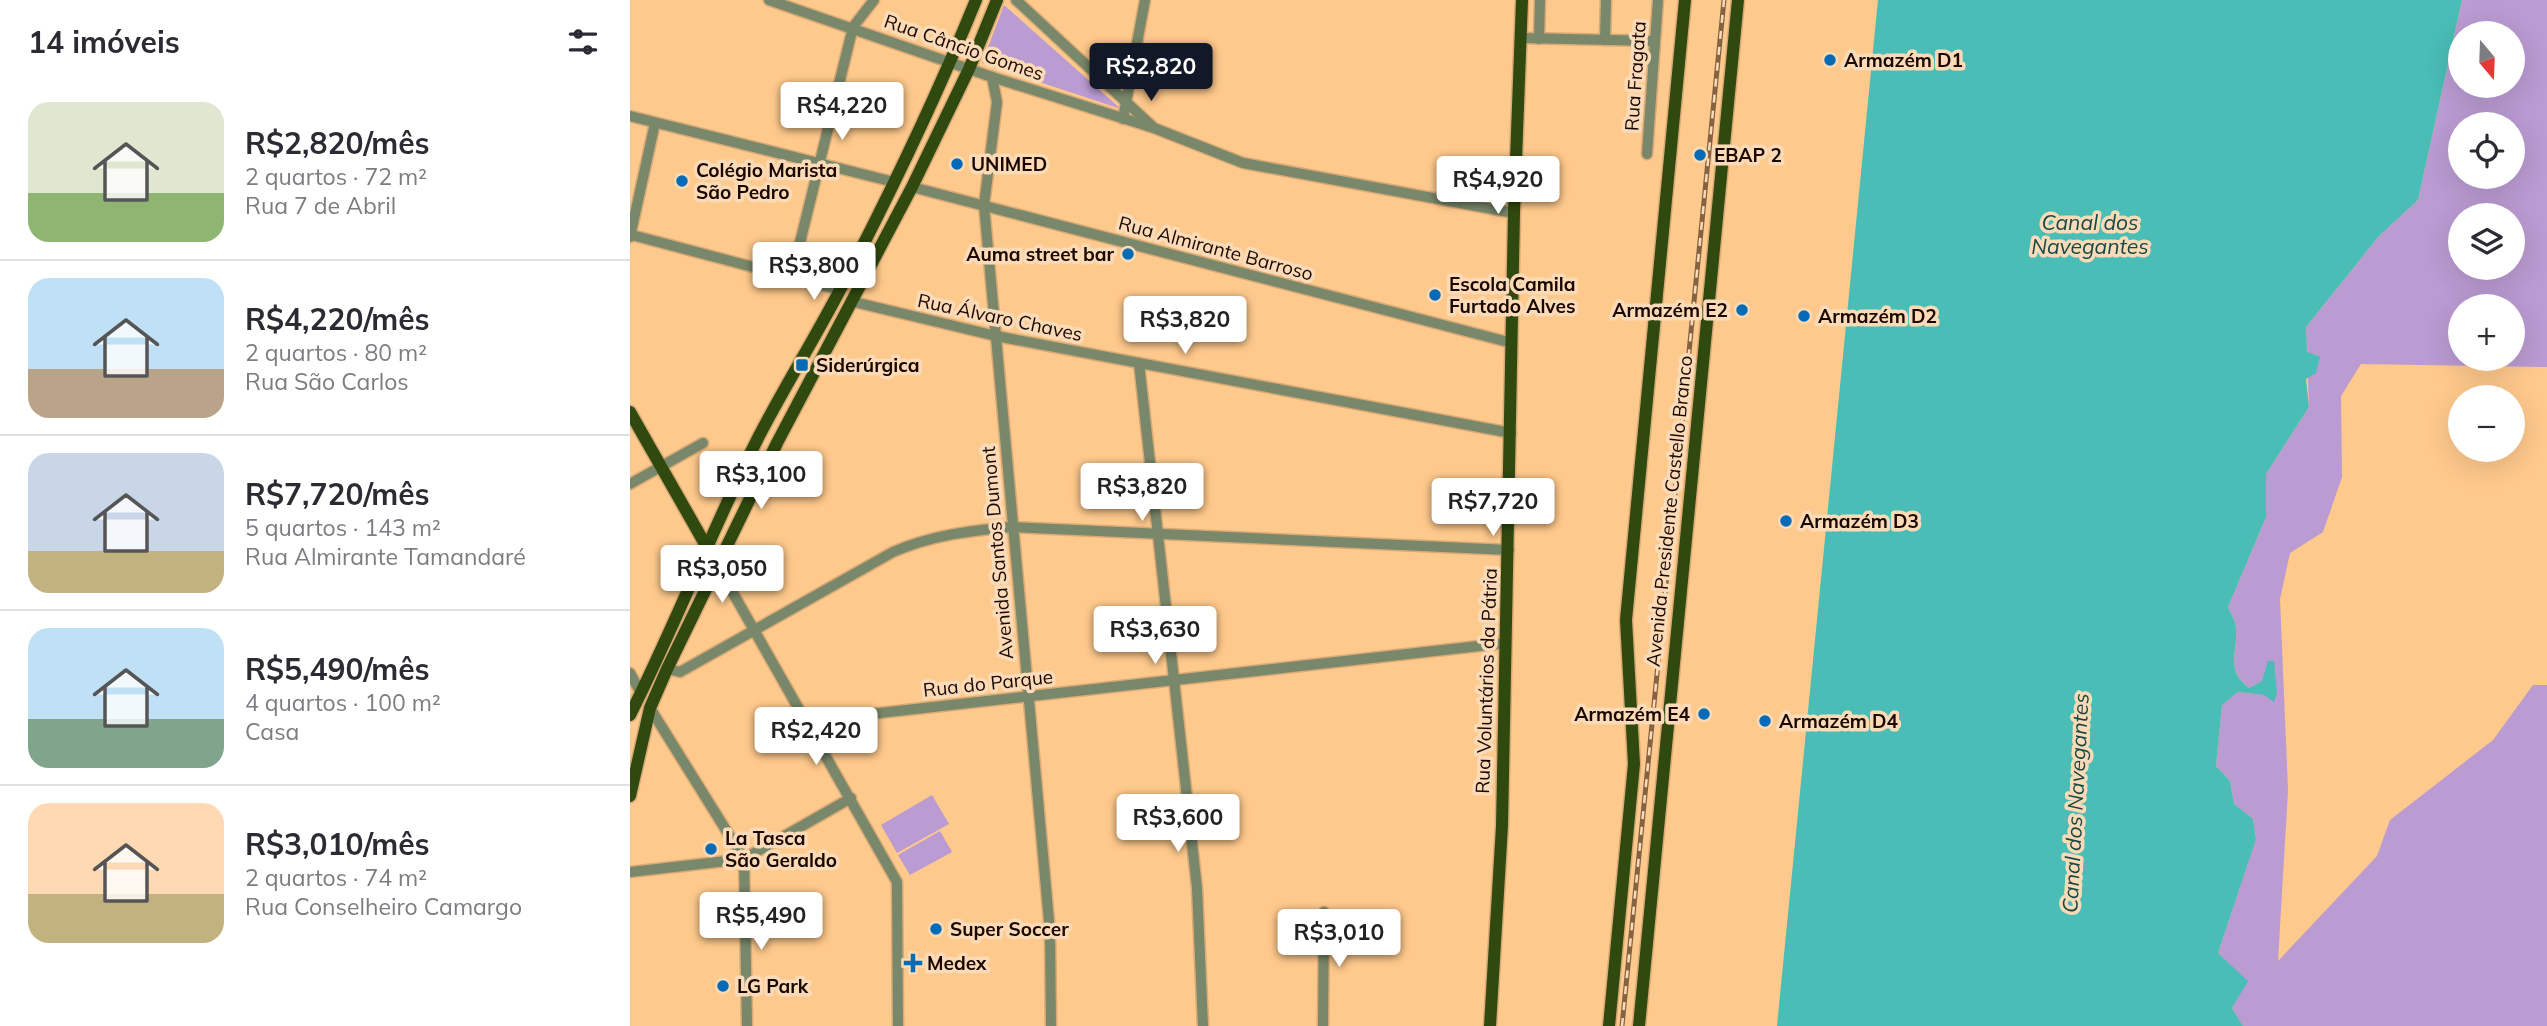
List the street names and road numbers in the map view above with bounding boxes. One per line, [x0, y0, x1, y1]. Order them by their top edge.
street label: Rua Câncio Gomes [881, 8, 1047, 86]
street label: Rua Fragata [1619, 20, 1651, 132]
street label: Rua Almirante Barroso [1116, 210, 1316, 286]
street label: Rua Álvaro Chaves [915, 288, 1085, 346]
street label: Avenida Presidente Castello Branco [1641, 354, 1697, 668]
street label: Avenida Santos Dumont [976, 445, 1018, 661]
street label: Rua Voluntários da Pátria [1470, 568, 1502, 794]
street label: Rua do Parque [922, 664, 1054, 702]

